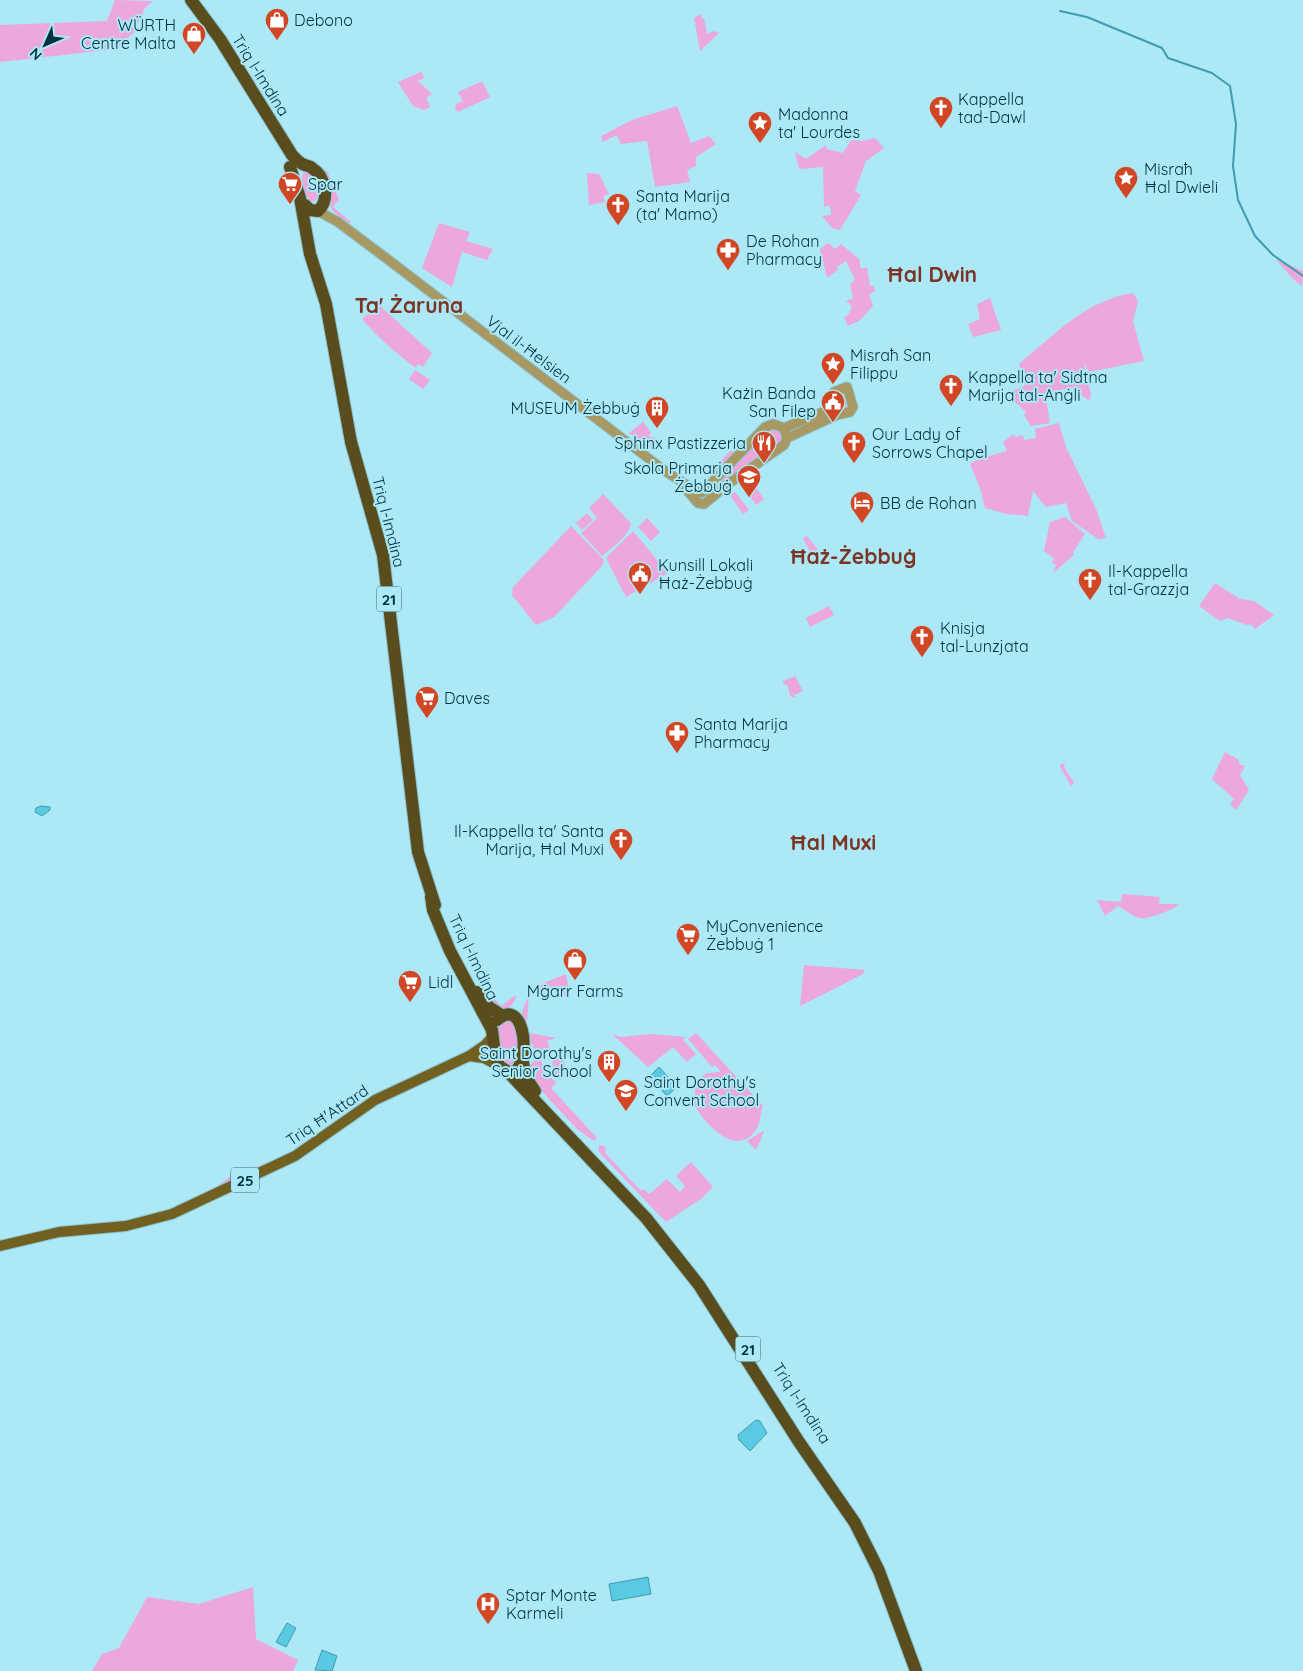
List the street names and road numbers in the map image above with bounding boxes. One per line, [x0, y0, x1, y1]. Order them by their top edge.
street label: Triq l-Imdina [228, 30, 294, 120]
street label: Vjal il-Ħelsien [483, 311, 575, 387]
street label: Triq l-Imdina [368, 474, 410, 570]
road number: 21 [376, 586, 402, 612]
street label: Triq l-Imdina [445, 911, 503, 1003]
street label: Triq Ħ'Attard [282, 1080, 372, 1150]
road number: 25 [231, 1168, 259, 1192]
road number: 21 [736, 1336, 760, 1362]
street label: Triq l-Imdina [768, 1359, 836, 1447]

